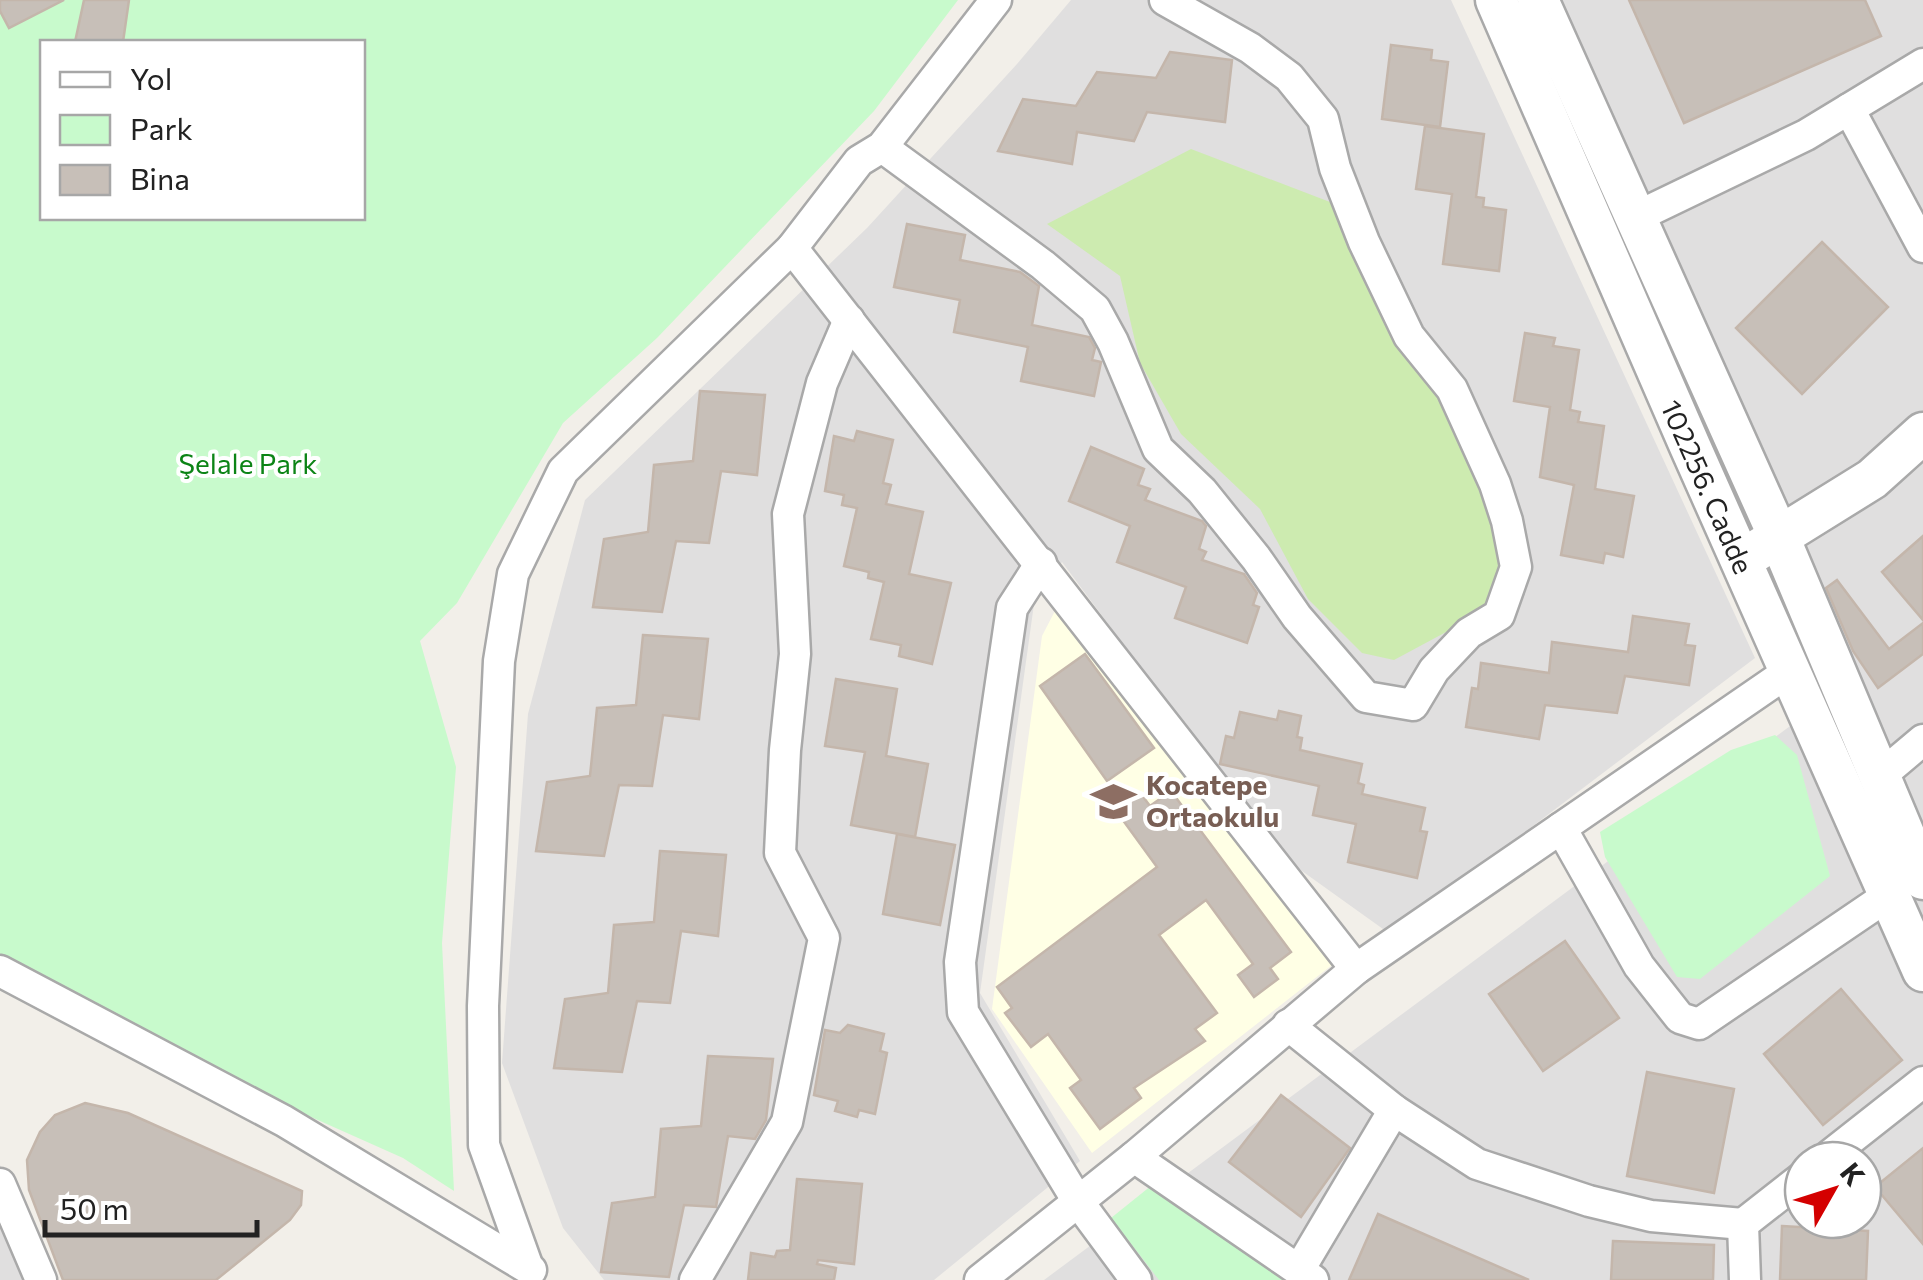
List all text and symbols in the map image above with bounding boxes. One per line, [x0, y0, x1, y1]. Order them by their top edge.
legend [40, 40, 365, 220]
text: Yol [130, 59, 172, 96]
text: Park [130, 109, 193, 146]
text: Bina [130, 159, 190, 196]
street label: 102256. Cadde [1654, 394, 1761, 579]
park label: Şelale Park [179, 446, 317, 480]
place label: Kocatepe Ortaokulu [1146, 767, 1279, 833]
school or university icon: Kocatepe Ortaokulu [1089, 777, 1137, 825]
north arrow [1783, 1140, 1883, 1240]
text: K [1834, 1155, 1873, 1192]
scale bar [45, 1175, 258, 1237]
text: 50 m [60, 1189, 129, 1226]

